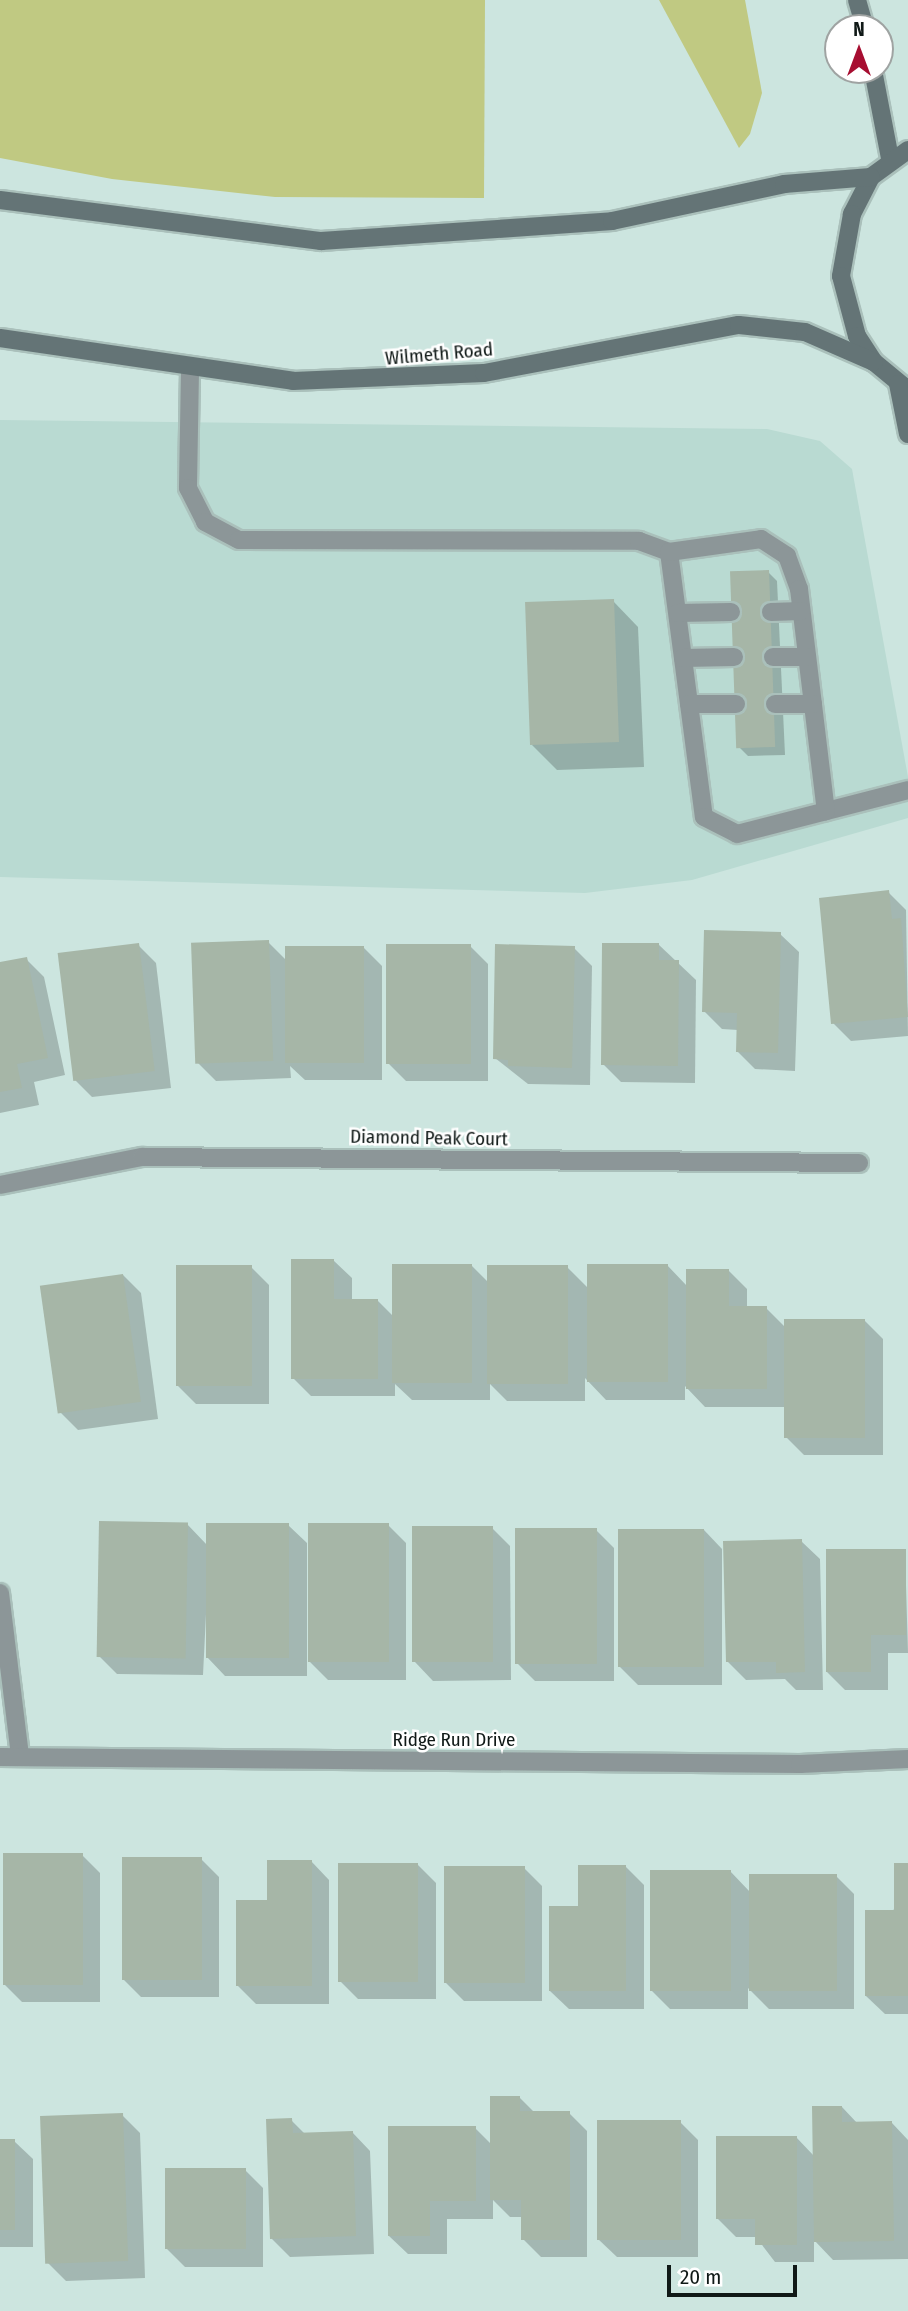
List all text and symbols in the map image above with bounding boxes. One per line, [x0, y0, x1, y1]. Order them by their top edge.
north arrow [824, 14, 894, 84]
text: N [853, 18, 865, 41]
street label: Wilmeth Road [384, 338, 494, 370]
street label: Diamond Peak Court [350, 1125, 508, 1151]
street label: Ridge Run Drive [393, 1729, 515, 1751]
scale bar [670, 2252, 800, 2296]
text: 20 m [680, 2264, 721, 2290]

